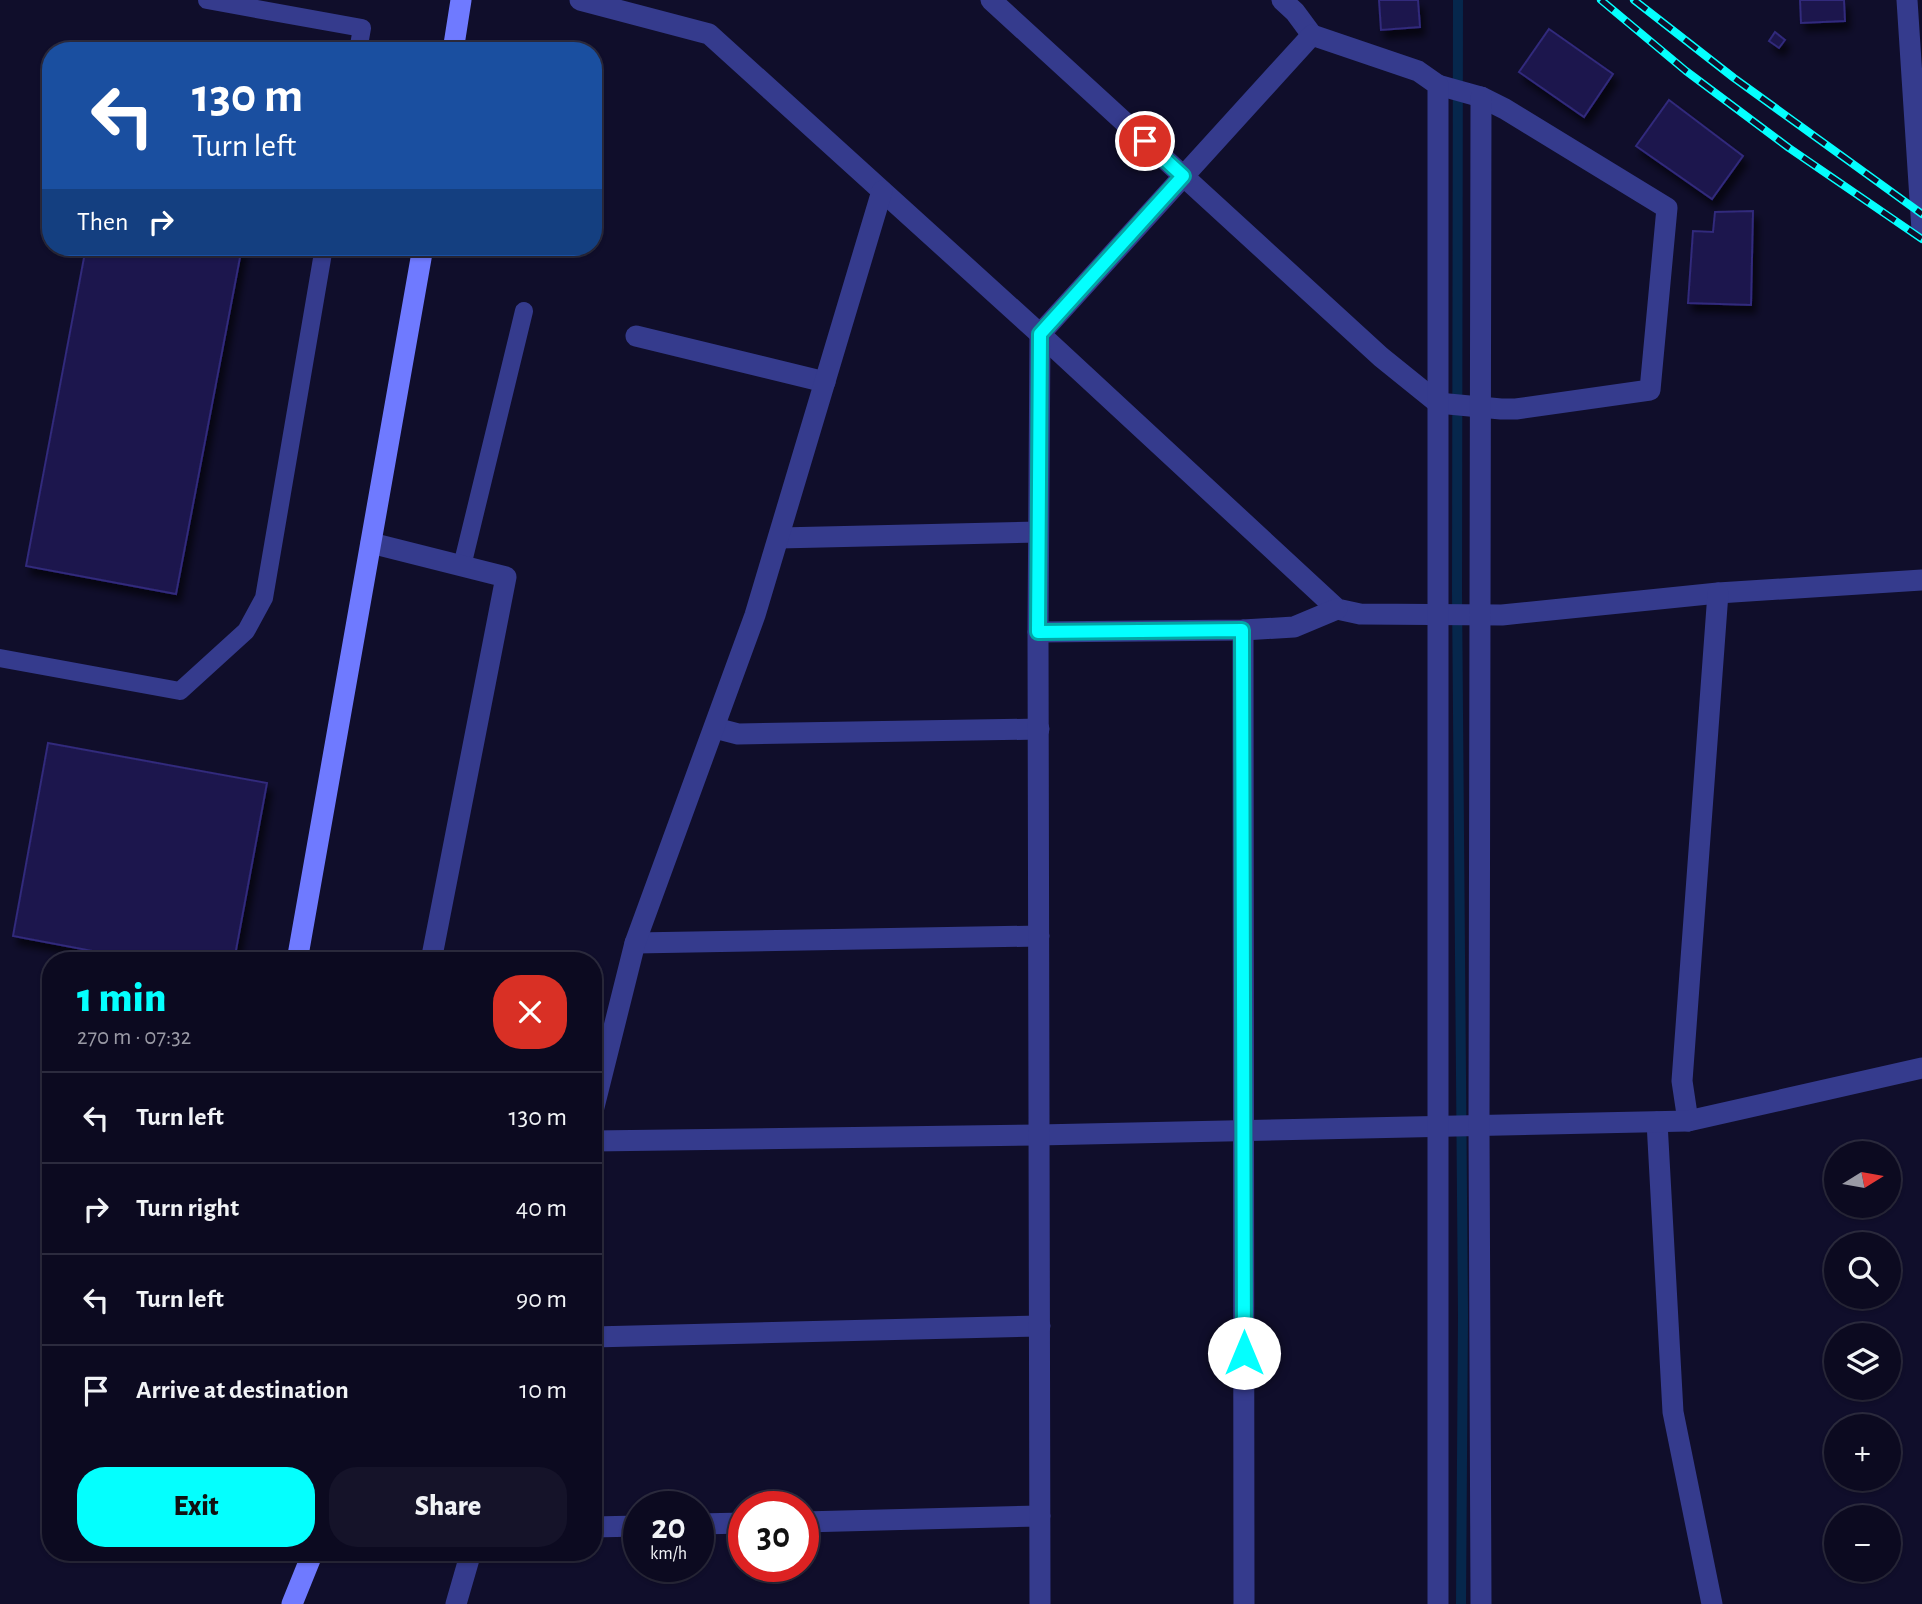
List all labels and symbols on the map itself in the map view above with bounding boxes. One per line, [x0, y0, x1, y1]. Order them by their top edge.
pin [1115, 111, 1175, 171]
north arrow [1824, 1141, 1900, 1218]
position arrow [1207, 1316, 1281, 1390]
speed limit sign: 30 [728, 1491, 819, 1582]

